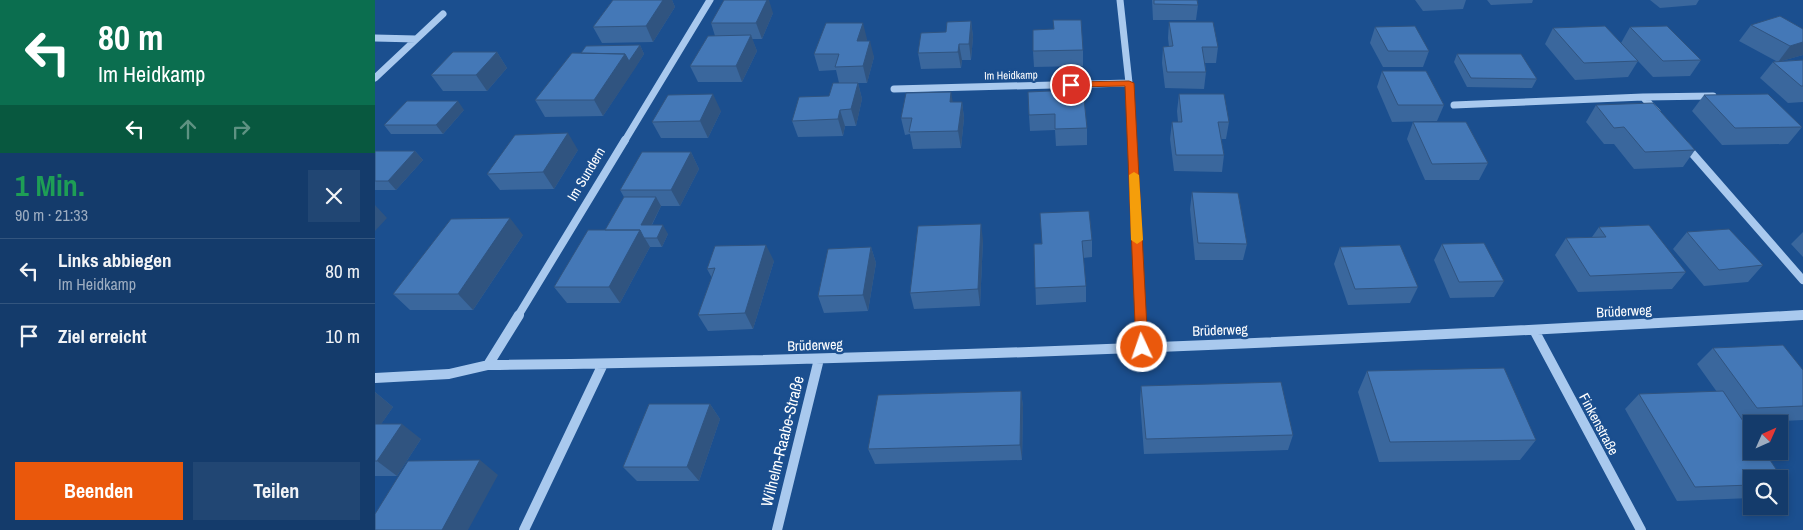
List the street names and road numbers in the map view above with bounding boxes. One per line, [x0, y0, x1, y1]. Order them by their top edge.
street label: Im Heidkamp [984, 68, 1038, 82]
street label: Im Sundern [563, 144, 609, 204]
street label: Brüderweg [1596, 301, 1653, 321]
street label: Brüderweg [1192, 320, 1249, 340]
street label: Brüderweg [787, 335, 844, 355]
street label: Wilhelm-Raabe-Straße [755, 373, 809, 509]
street label: Finkenstraße [1575, 390, 1623, 458]

